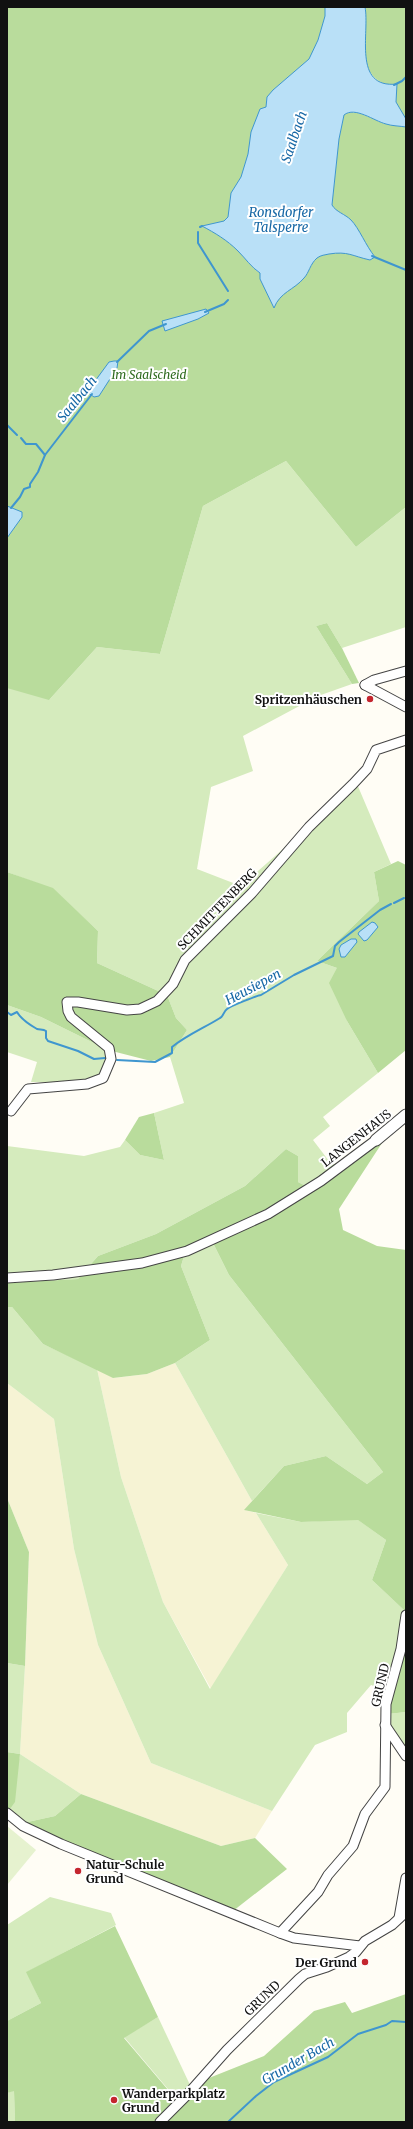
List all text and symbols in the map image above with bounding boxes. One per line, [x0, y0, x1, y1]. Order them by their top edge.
water label: Saalbach [277, 109, 311, 165]
water label: Ronsdorfer Talsperre [249, 204, 314, 236]
park label: Im Saalscheid [111, 367, 187, 382]
water label: Saalbach [53, 373, 101, 425]
place label: Spritzenhäuschen [255, 692, 362, 707]
marker: Spritzenhäuschen [365, 694, 375, 704]
street label: SCHMITTENBERG [174, 865, 260, 953]
water label: Heusiepen [221, 965, 284, 1009]
street label: LANGENHAUS [318, 1106, 394, 1170]
street label: GRUND [368, 1662, 392, 1708]
place label: Natur-Schule Grund [86, 1857, 165, 1886]
marker: Natur-Schule Grund [73, 1866, 83, 1876]
place label: Der Grund [295, 1955, 358, 1970]
marker: Der Grund [360, 1957, 370, 1967]
street label: GRUND [241, 1977, 283, 2019]
water label: Grunder Bach [259, 2033, 337, 2089]
place label: Wanderparkplatz Grund [121, 2086, 225, 2115]
marker: Wanderparkplatz Grund [109, 2095, 119, 2105]

